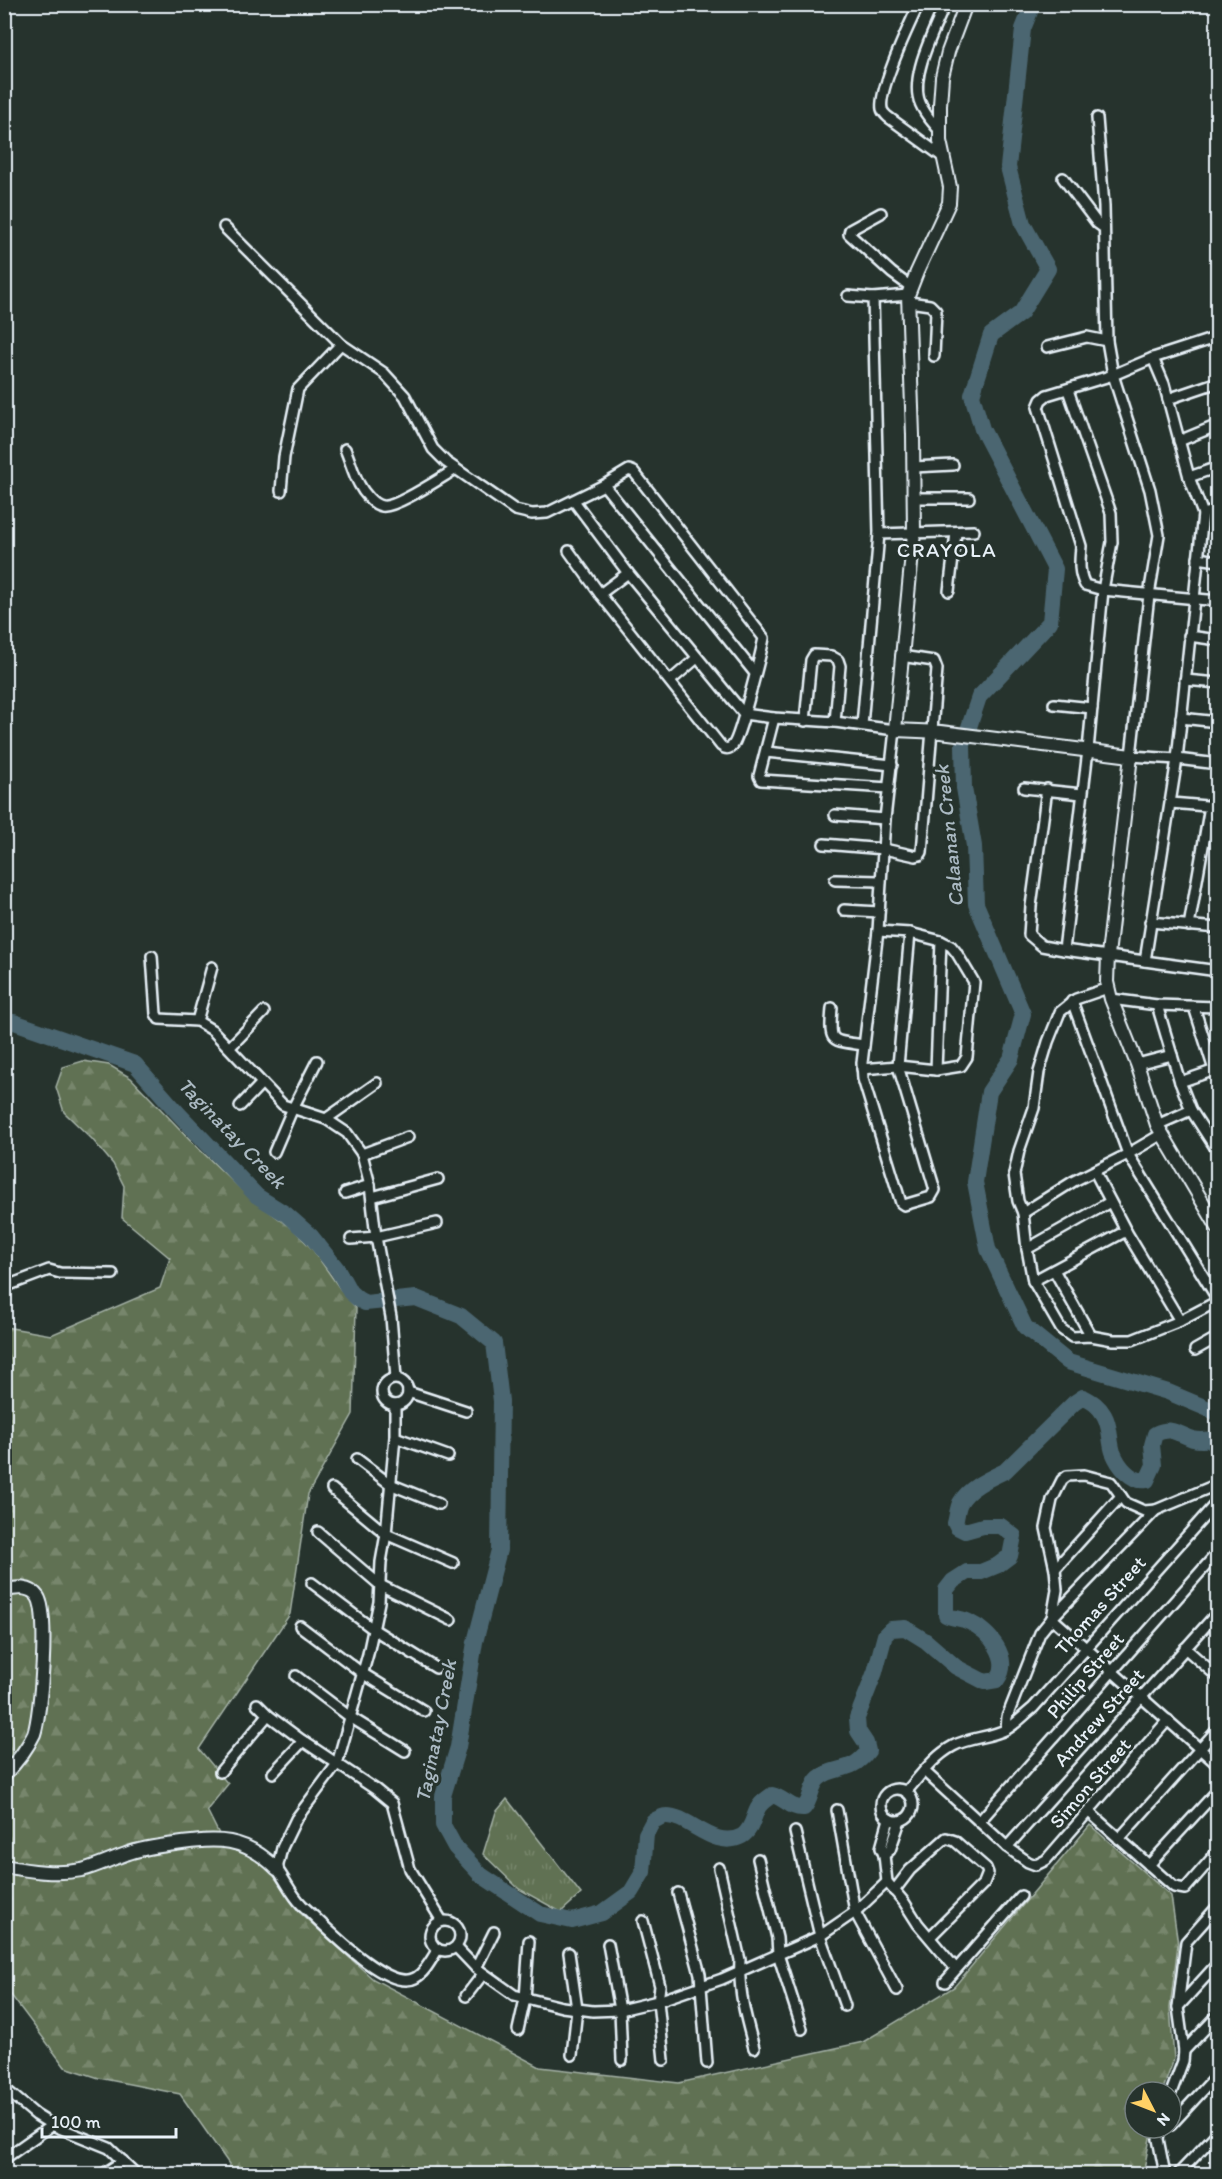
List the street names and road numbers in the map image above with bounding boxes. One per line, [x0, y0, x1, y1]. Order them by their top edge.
street label: Thomas Street [1049, 1551, 1151, 1659]
street label: Philip Street [1041, 1627, 1129, 1723]
street label: Andrew Street [1049, 1663, 1149, 1771]
street label: Simon Street [1044, 1733, 1136, 1833]

